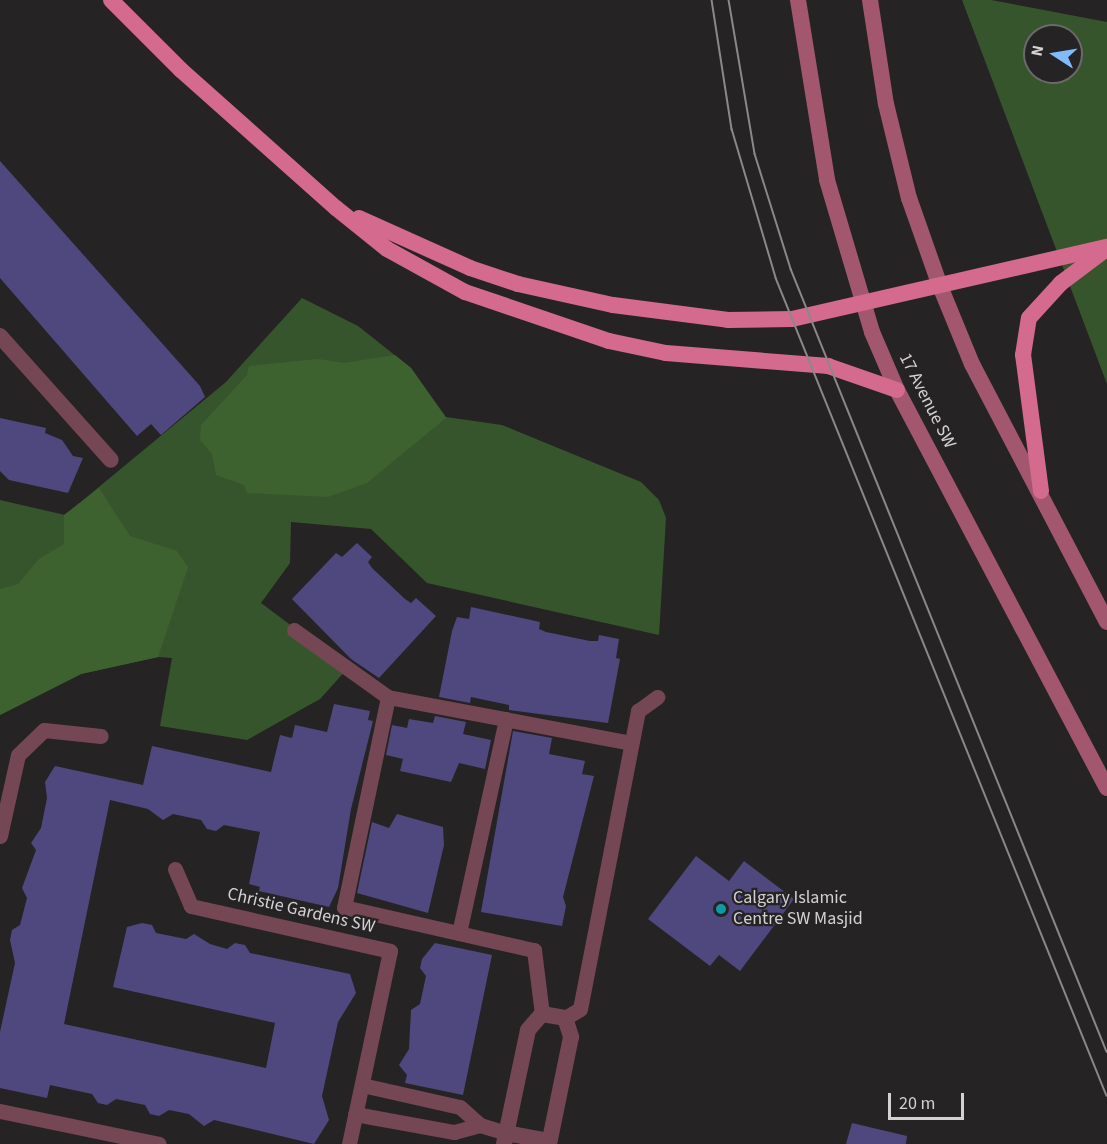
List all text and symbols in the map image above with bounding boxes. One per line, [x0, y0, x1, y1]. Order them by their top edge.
north arrow [1023, 24, 1083, 84]
text: N [1025, 43, 1049, 58]
street label: 17 Avenue SW [894, 350, 960, 452]
street label: Christie Gardens SW [225, 884, 377, 938]
place label: Calgary Islamic Centre SW Masjid [733, 888, 863, 930]
marker: Calgary Islamic Centre SW Masjid [714, 902, 728, 916]
scale bar [891, 1081, 968, 1119]
text: 20 m [899, 1091, 935, 1116]

